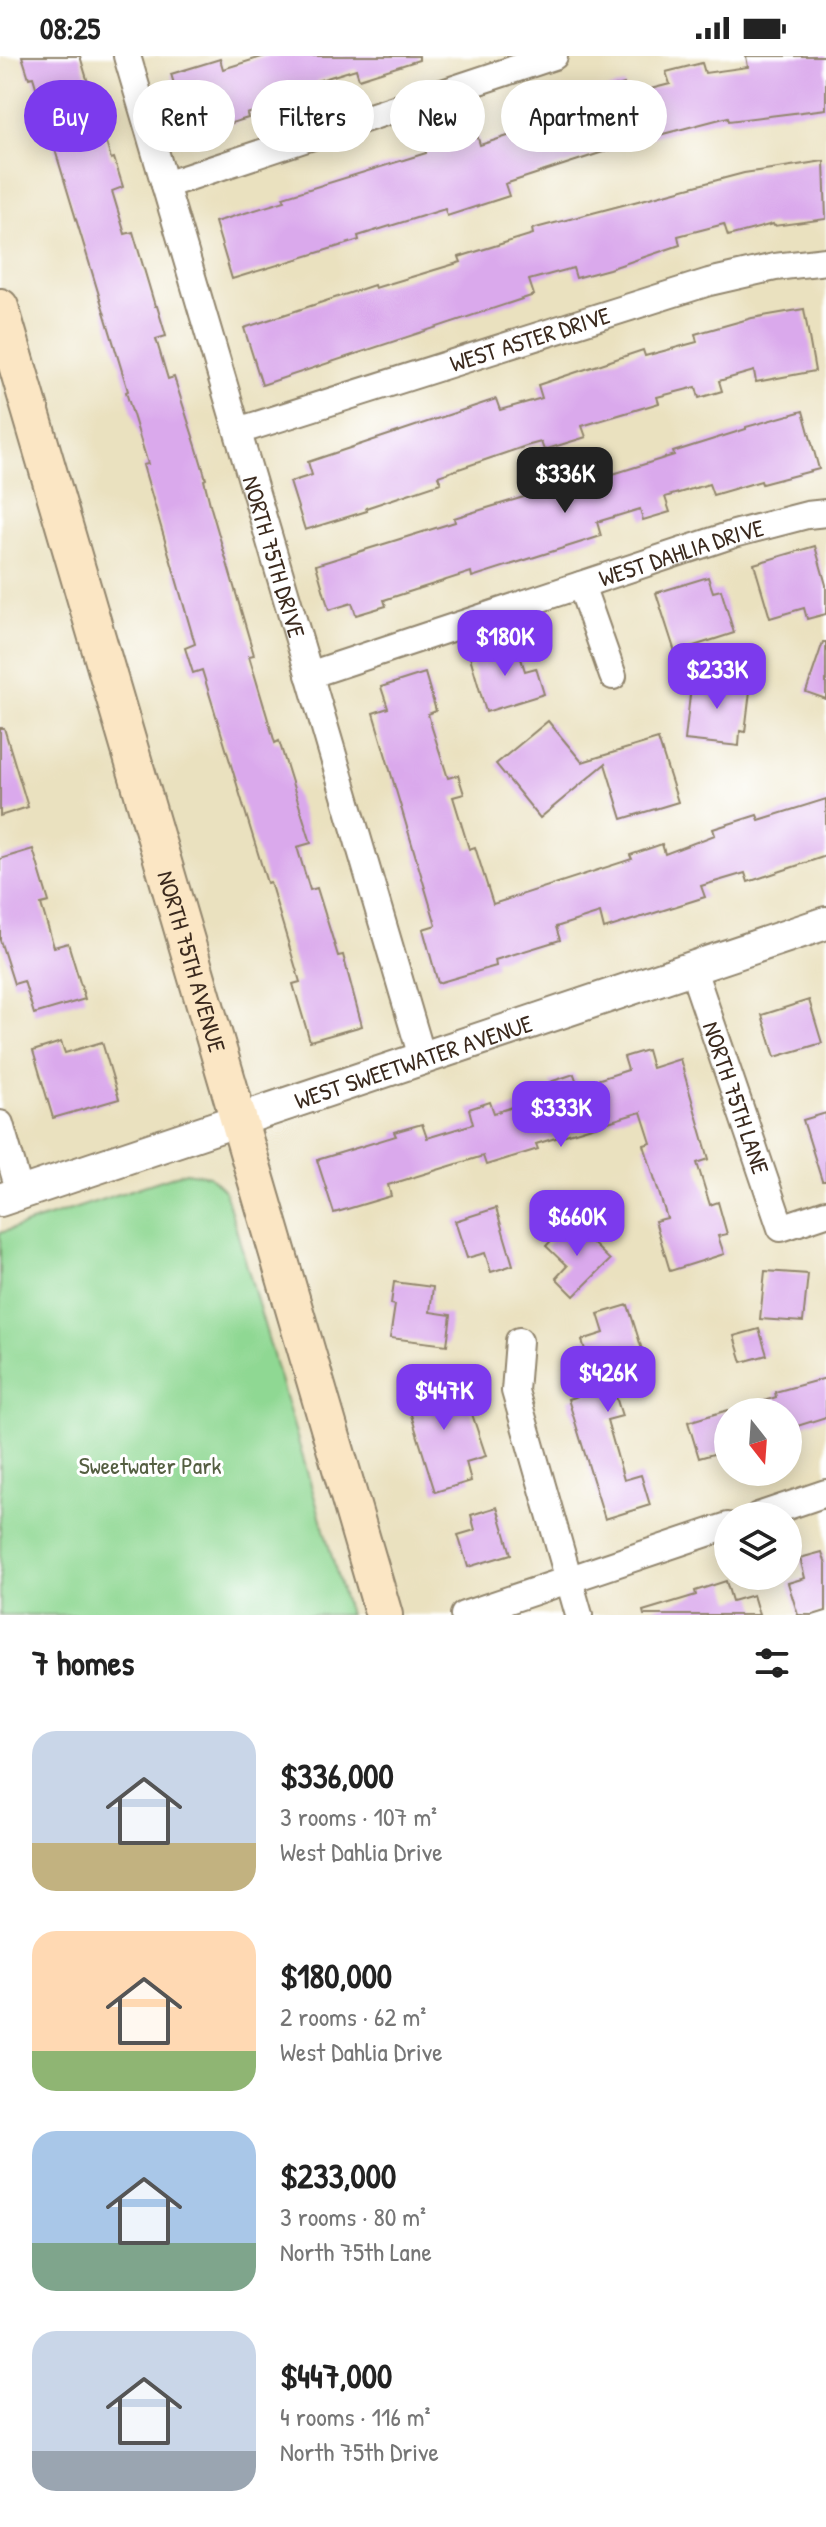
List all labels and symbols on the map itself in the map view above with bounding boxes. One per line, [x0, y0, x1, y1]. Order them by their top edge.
street label: WEST ASTER DRIVE [446, 298, 614, 379]
pin: $336K [509, 447, 621, 515]
street label: NORTH 75TH DRIVE [236, 472, 314, 642]
street label: WEST DAHLIA DRIVE [595, 511, 767, 594]
pin: $180K [449, 610, 561, 678]
pin: $233K [661, 643, 773, 711]
street label: NORTH 75TH AVENUE [150, 867, 234, 1056]
street label: WEST SWEETWATER AVENUE [290, 1007, 537, 1116]
street label: NORTH 75TH LANE [696, 1017, 777, 1178]
pin: $333K [505, 1081, 617, 1149]
pin: $660K [521, 1190, 633, 1258]
pin: $426K [552, 1346, 664, 1414]
pin: $447K [388, 1364, 500, 1432]
north arrow [714, 1398, 802, 1486]
park label: Sweetwater Park [79, 1449, 221, 1481]

